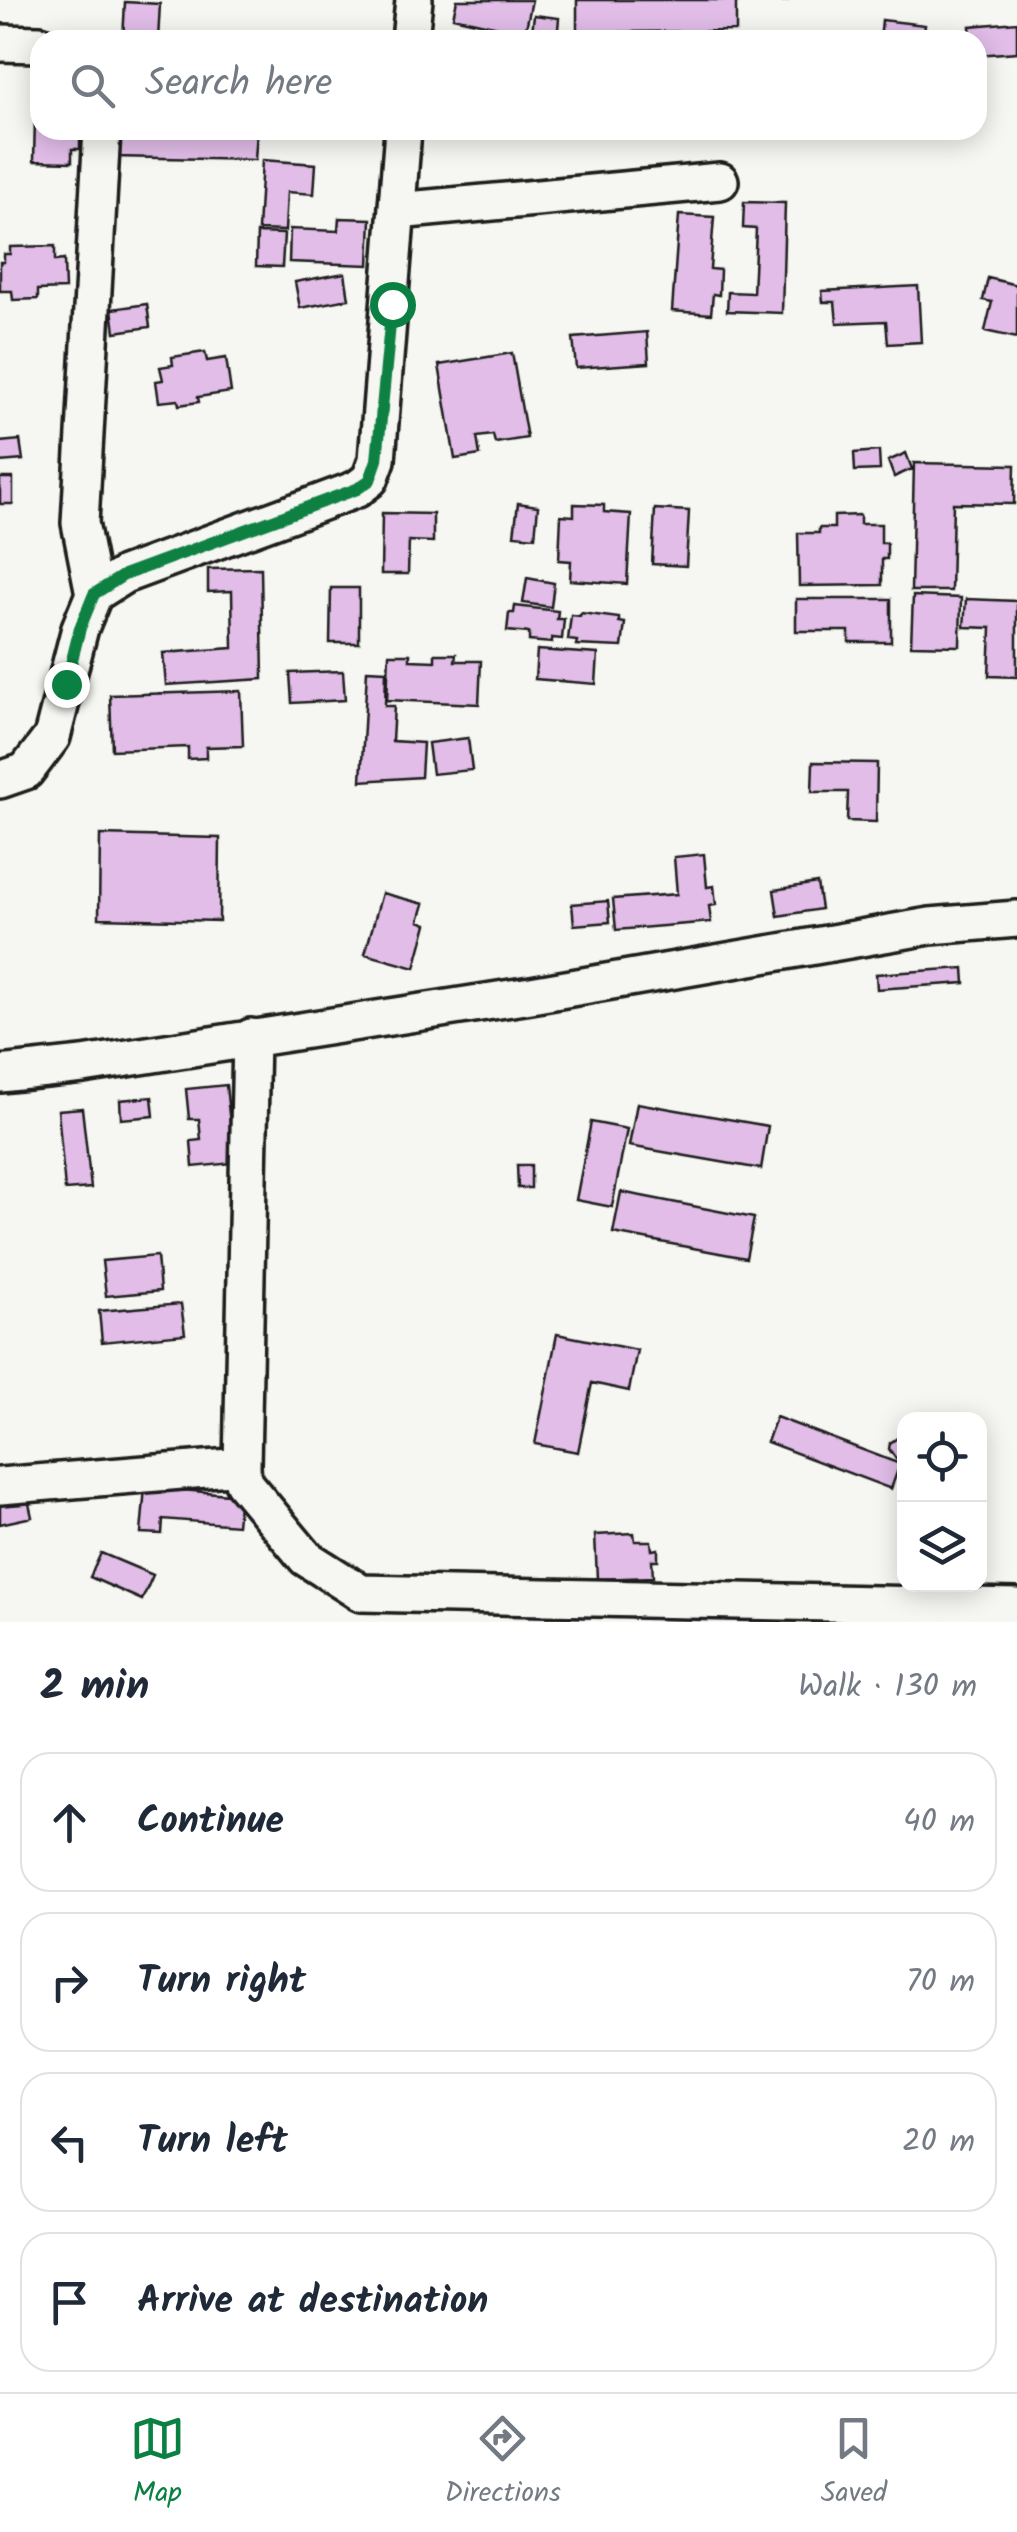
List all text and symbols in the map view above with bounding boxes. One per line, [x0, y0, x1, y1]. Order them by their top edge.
search box [30, 30, 987, 140]
text: Search here [145, 55, 332, 115]
icon: search [65, 58, 120, 113]
route start [370, 282, 416, 328]
route end [44, 662, 90, 708]
map controls [897, 1412, 987, 1592]
button: locate [897, 1412, 987, 1502]
button: layers [897, 1502, 987, 1592]
text: 2 min [40, 1654, 149, 1721]
text: Walk · 130 m [798, 1662, 977, 1713]
text: Continue [137, 1792, 284, 1852]
icon: ahead [42, 1795, 97, 1850]
text: 40 m [903, 1797, 975, 1848]
text: Turn right [137, 1952, 306, 2012]
icon: right [42, 1955, 97, 2010]
text: 70 m [906, 1957, 975, 2008]
text: Turn left [137, 2112, 288, 2172]
icon: left [42, 2115, 97, 2170]
text: 20 m [902, 2117, 975, 2168]
text: Arrive at destination [137, 2272, 488, 2332]
icon: arrive [42, 2275, 97, 2330]
tab: Map [130, 2411, 185, 2516]
tab: Directions [445, 2411, 561, 2516]
tab: Saved [821, 2411, 887, 2516]

